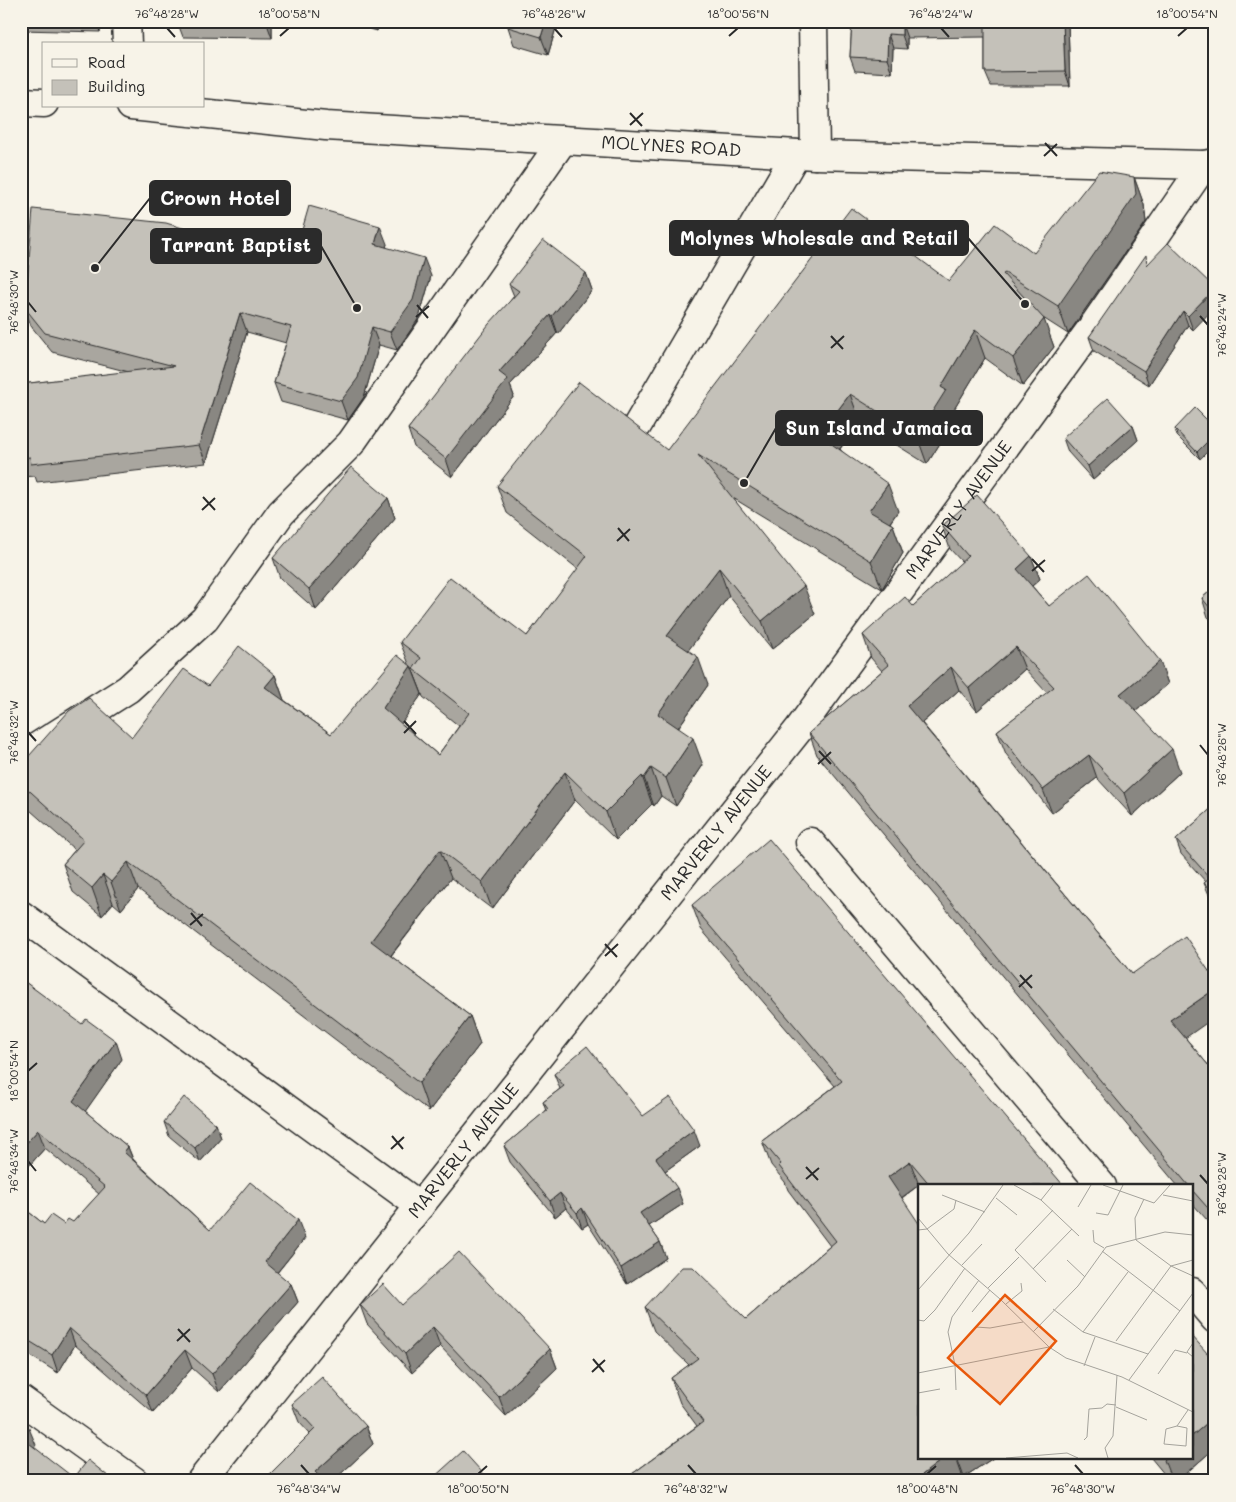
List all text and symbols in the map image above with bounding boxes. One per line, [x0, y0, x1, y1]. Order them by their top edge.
text: 76°48'28"W [135, 5, 199, 21]
text: 18°00'58"N [258, 5, 320, 21]
text: 76°48'26"W [522, 5, 586, 21]
text: 18°00'56"N [707, 5, 769, 21]
text: 76°48'24"W [909, 5, 973, 21]
text: 18°00'54"N [1156, 5, 1218, 21]
legend [42, 42, 205, 108]
text: Road [88, 52, 125, 72]
text: Building [88, 76, 145, 96]
street label: MOLYNES ROAD [601, 129, 742, 162]
callout: Crown Hotel [150, 181, 290, 215]
text: Crown Hotel [160, 185, 280, 210]
callout: Molynes Wholesale and Retail [670, 221, 968, 255]
text: Molynes Wholesale and Retail [680, 225, 958, 250]
callout: Tarrant Baptist [151, 229, 321, 263]
text: Tarrant Baptist [161, 232, 311, 257]
text: 76°48'30"W [5, 270, 21, 334]
text: 76°48'24"W [1213, 293, 1229, 357]
callout: Sun Island Jamaica [776, 411, 982, 445]
text: Sun Island Jamaica [786, 415, 972, 440]
street label: MARVERLY AVENUE [899, 435, 1017, 584]
text: 76°48'32"W [5, 700, 21, 764]
text: 76°48'26"W [1213, 723, 1229, 787]
street label: MARVERLY AVENUE [654, 760, 777, 905]
text: 18°00'54"N [5, 1040, 21, 1102]
street label: MARVERLY AVENUE [402, 1078, 524, 1223]
text: 76°48'34"W [5, 1129, 21, 1193]
text: 76°48'28"W [1213, 1152, 1229, 1216]
inset map [918, 1184, 1194, 1460]
text: 76°48'34"W [277, 1480, 341, 1496]
text: 18°00'50"N [447, 1480, 509, 1496]
text: 76°48'32"W [664, 1480, 728, 1496]
text: 18°00'48"N [896, 1480, 958, 1496]
text: 76°48'30"W [1051, 1480, 1115, 1496]

